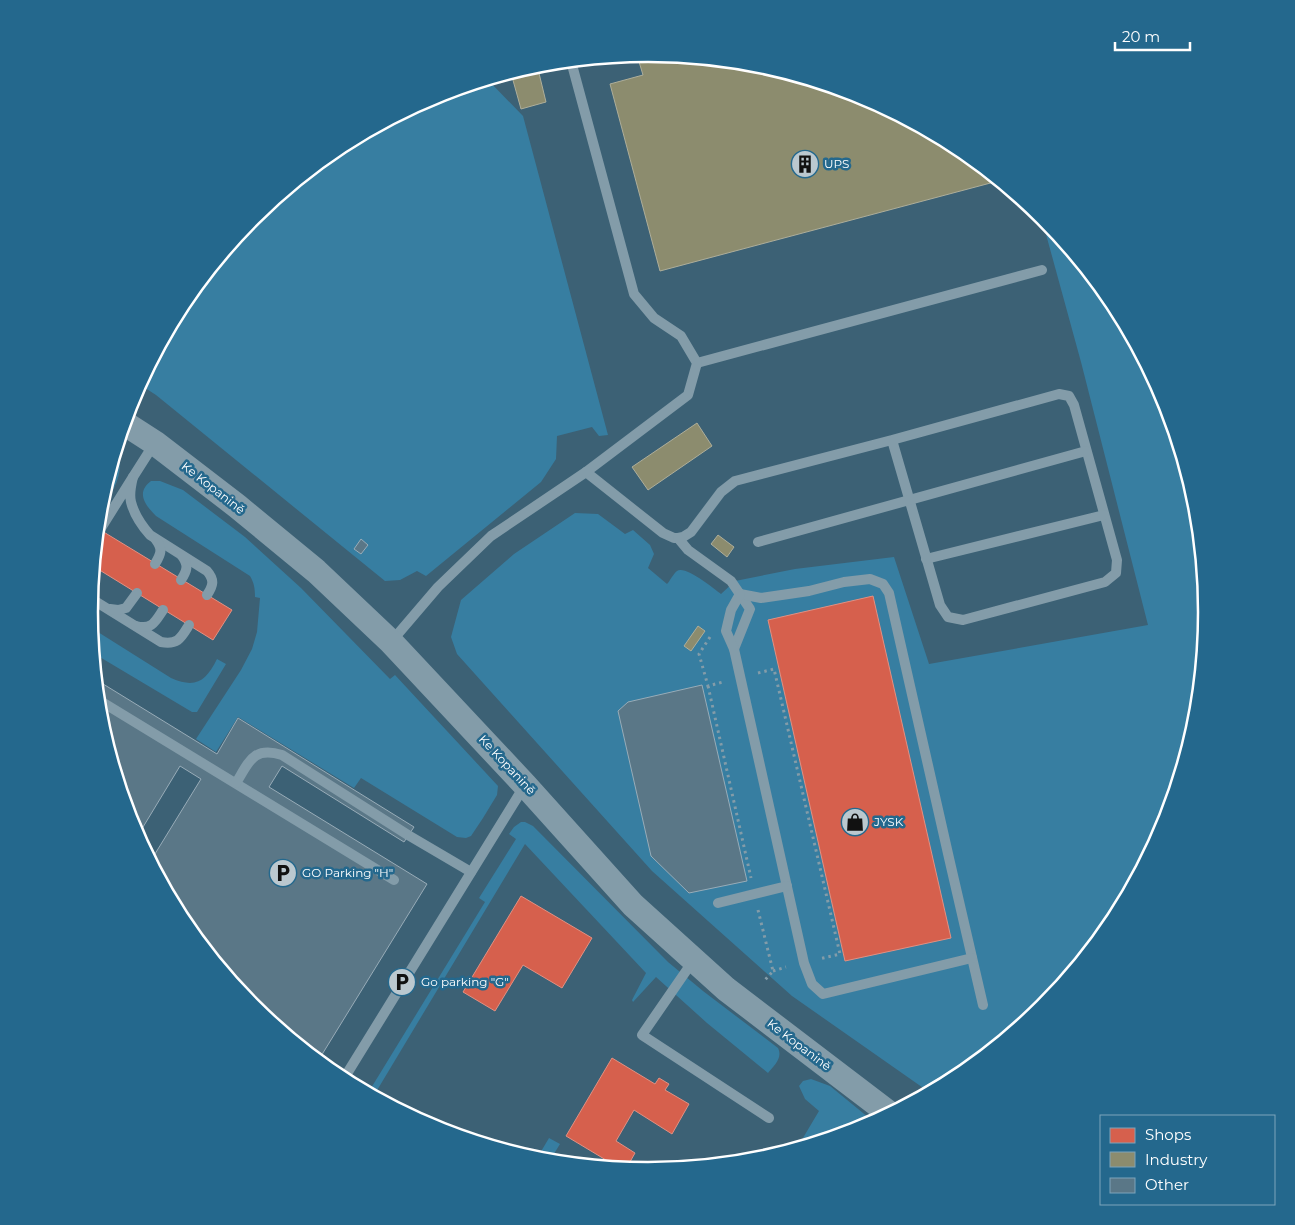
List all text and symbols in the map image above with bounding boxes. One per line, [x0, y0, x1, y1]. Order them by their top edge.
scale bar [1115, 20, 1190, 52]
text: 20 m [1122, 27, 1160, 46]
building icon: UPS [790, 149, 820, 179]
place label: UPS [824, 156, 850, 171]
street label: Ke Kopanině [179, 458, 248, 517]
street label: Ke Kopanině [476, 732, 539, 798]
shop icon: JYSK [840, 807, 870, 837]
place label: JYSK [873, 814, 904, 829]
parking icon: GO Parking "H" [268, 858, 298, 888]
place label: GO Parking "H" [302, 865, 393, 880]
parking icon: Go parking "G" [387, 967, 417, 997]
place label: Go parking "G" [421, 974, 509, 989]
street label: Ke Kopanině [764, 1016, 834, 1074]
legend [1100, 1115, 1275, 1205]
text: Shops [1145, 1125, 1191, 1144]
text: Industry [1145, 1150, 1208, 1169]
text: Other [1145, 1175, 1189, 1194]

